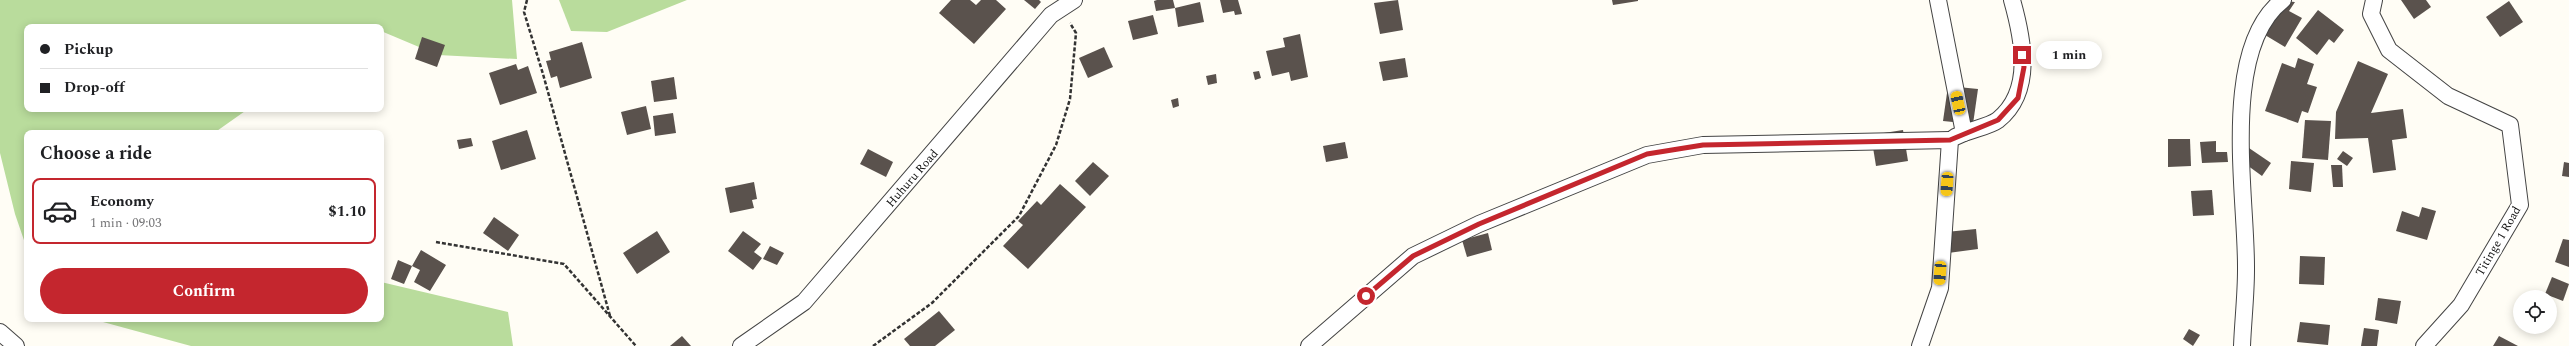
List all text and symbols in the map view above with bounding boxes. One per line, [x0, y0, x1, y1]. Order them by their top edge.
text: Pickup [64, 38, 113, 61]
callout: 1 min [2036, 41, 2102, 69]
text: 1 min [2052, 45, 2086, 65]
route end [2013, 46, 2031, 64]
text: Drop-off [64, 76, 125, 99]
car [1950, 90, 1966, 116]
text: Choose a ride [40, 140, 152, 167]
street label: Huhuru Road [882, 145, 943, 212]
car [1940, 172, 1954, 196]
text: Economy [90, 190, 154, 213]
icon: car [42, 193, 78, 229]
text: $1.10 [328, 200, 366, 223]
street label: Titinge 1 Road [2471, 202, 2526, 280]
text: 1 min · 09:03 [90, 213, 162, 233]
car [1933, 261, 1947, 285]
button: Confirm [40, 268, 368, 314]
route start [1357, 287, 1375, 305]
map controls [2513, 290, 2557, 334]
button: locate [2513, 290, 2557, 334]

